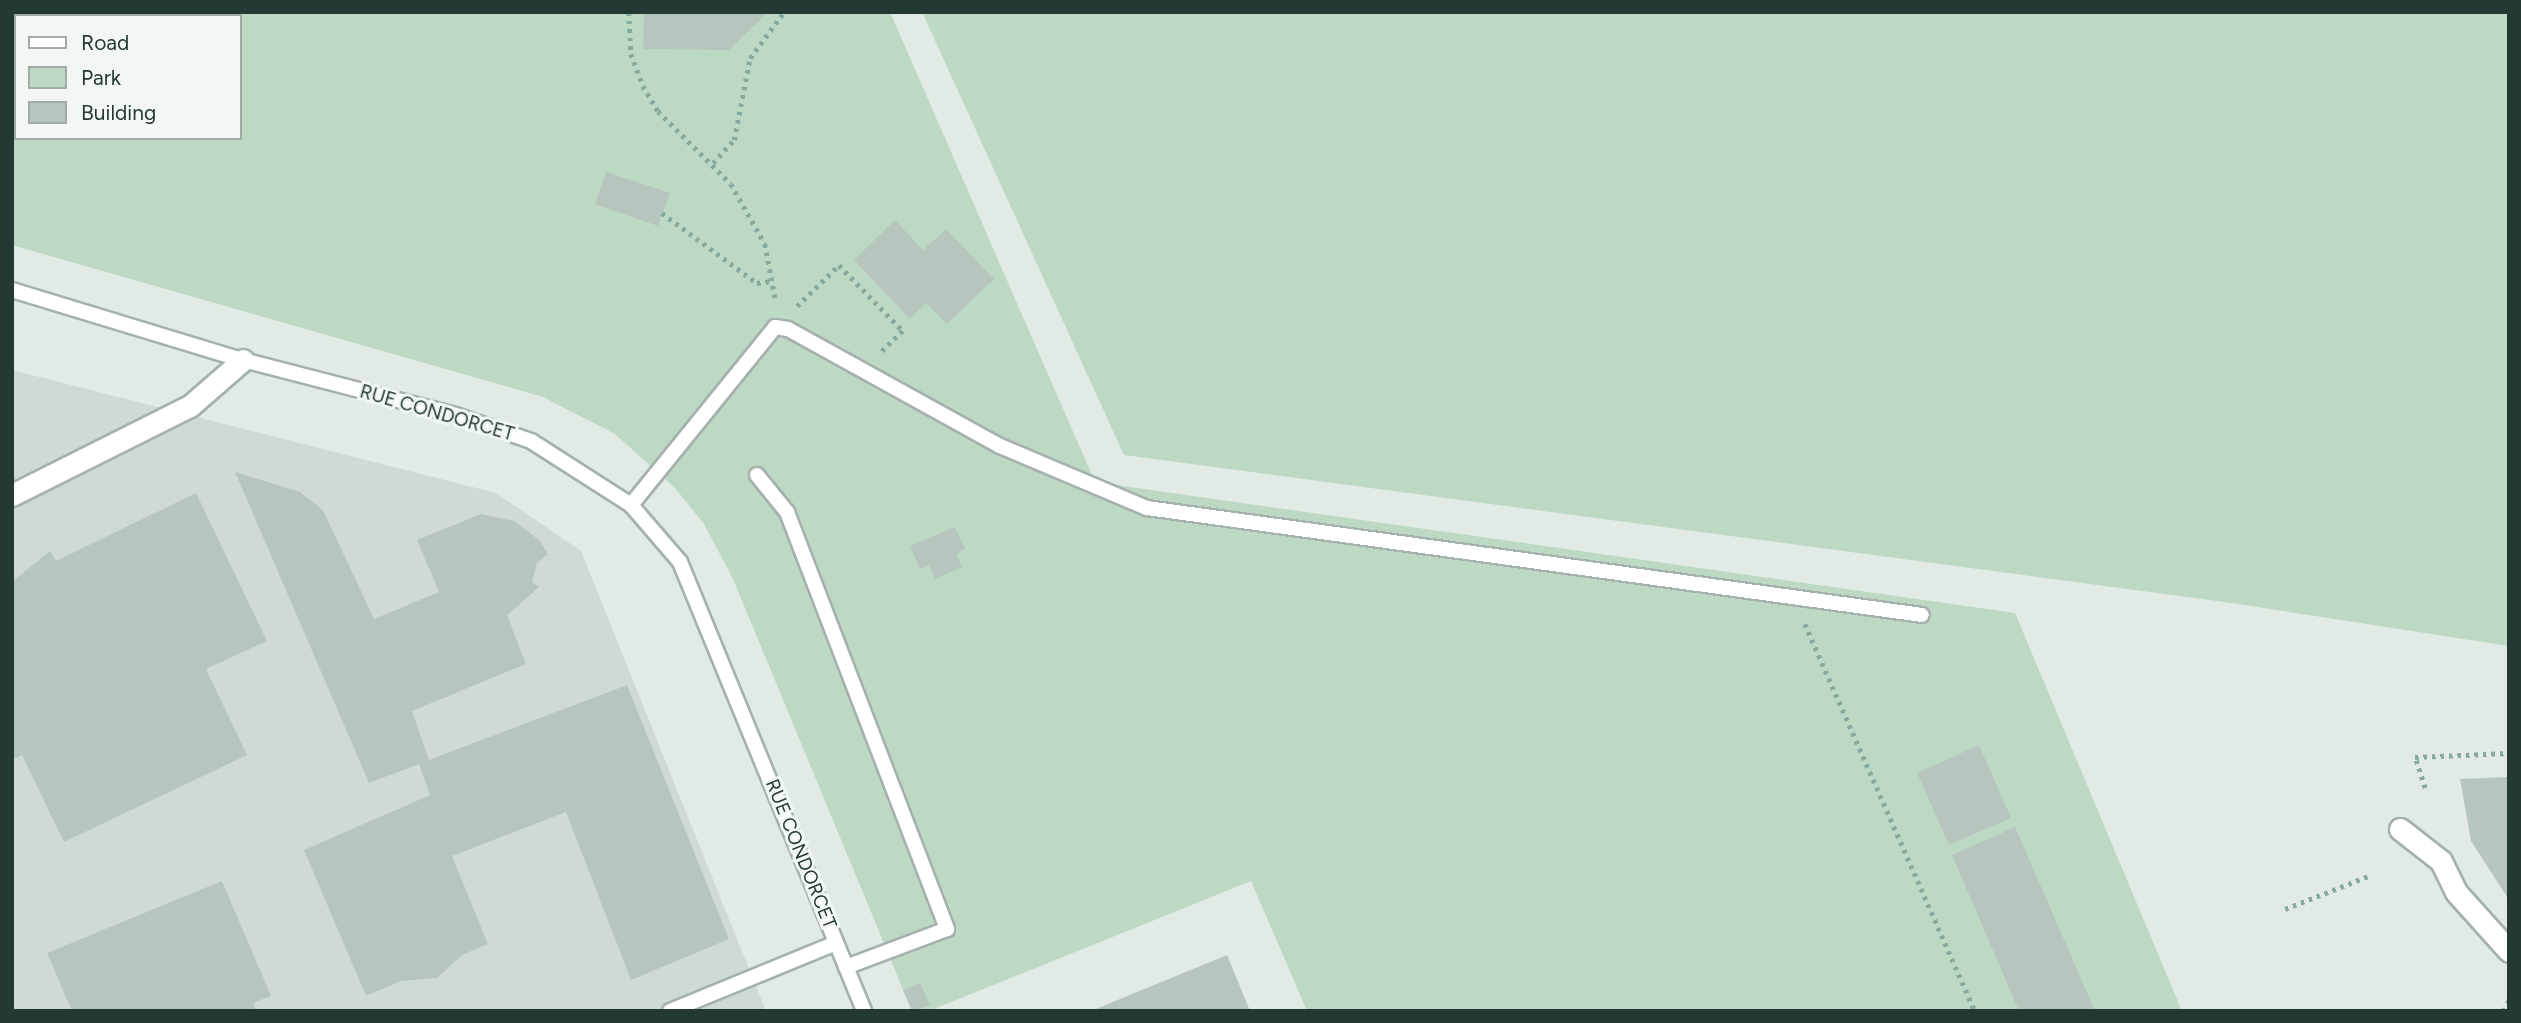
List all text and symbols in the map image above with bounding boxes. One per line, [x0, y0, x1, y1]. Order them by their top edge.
legend [14, 14, 242, 140]
text: Road [81, 30, 129, 55]
text: Park [81, 65, 121, 90]
text: Building [81, 100, 156, 125]
street label: RUE CONDORCET [357, 380, 517, 446]
street label: RUE CONDORCET [761, 776, 841, 932]

